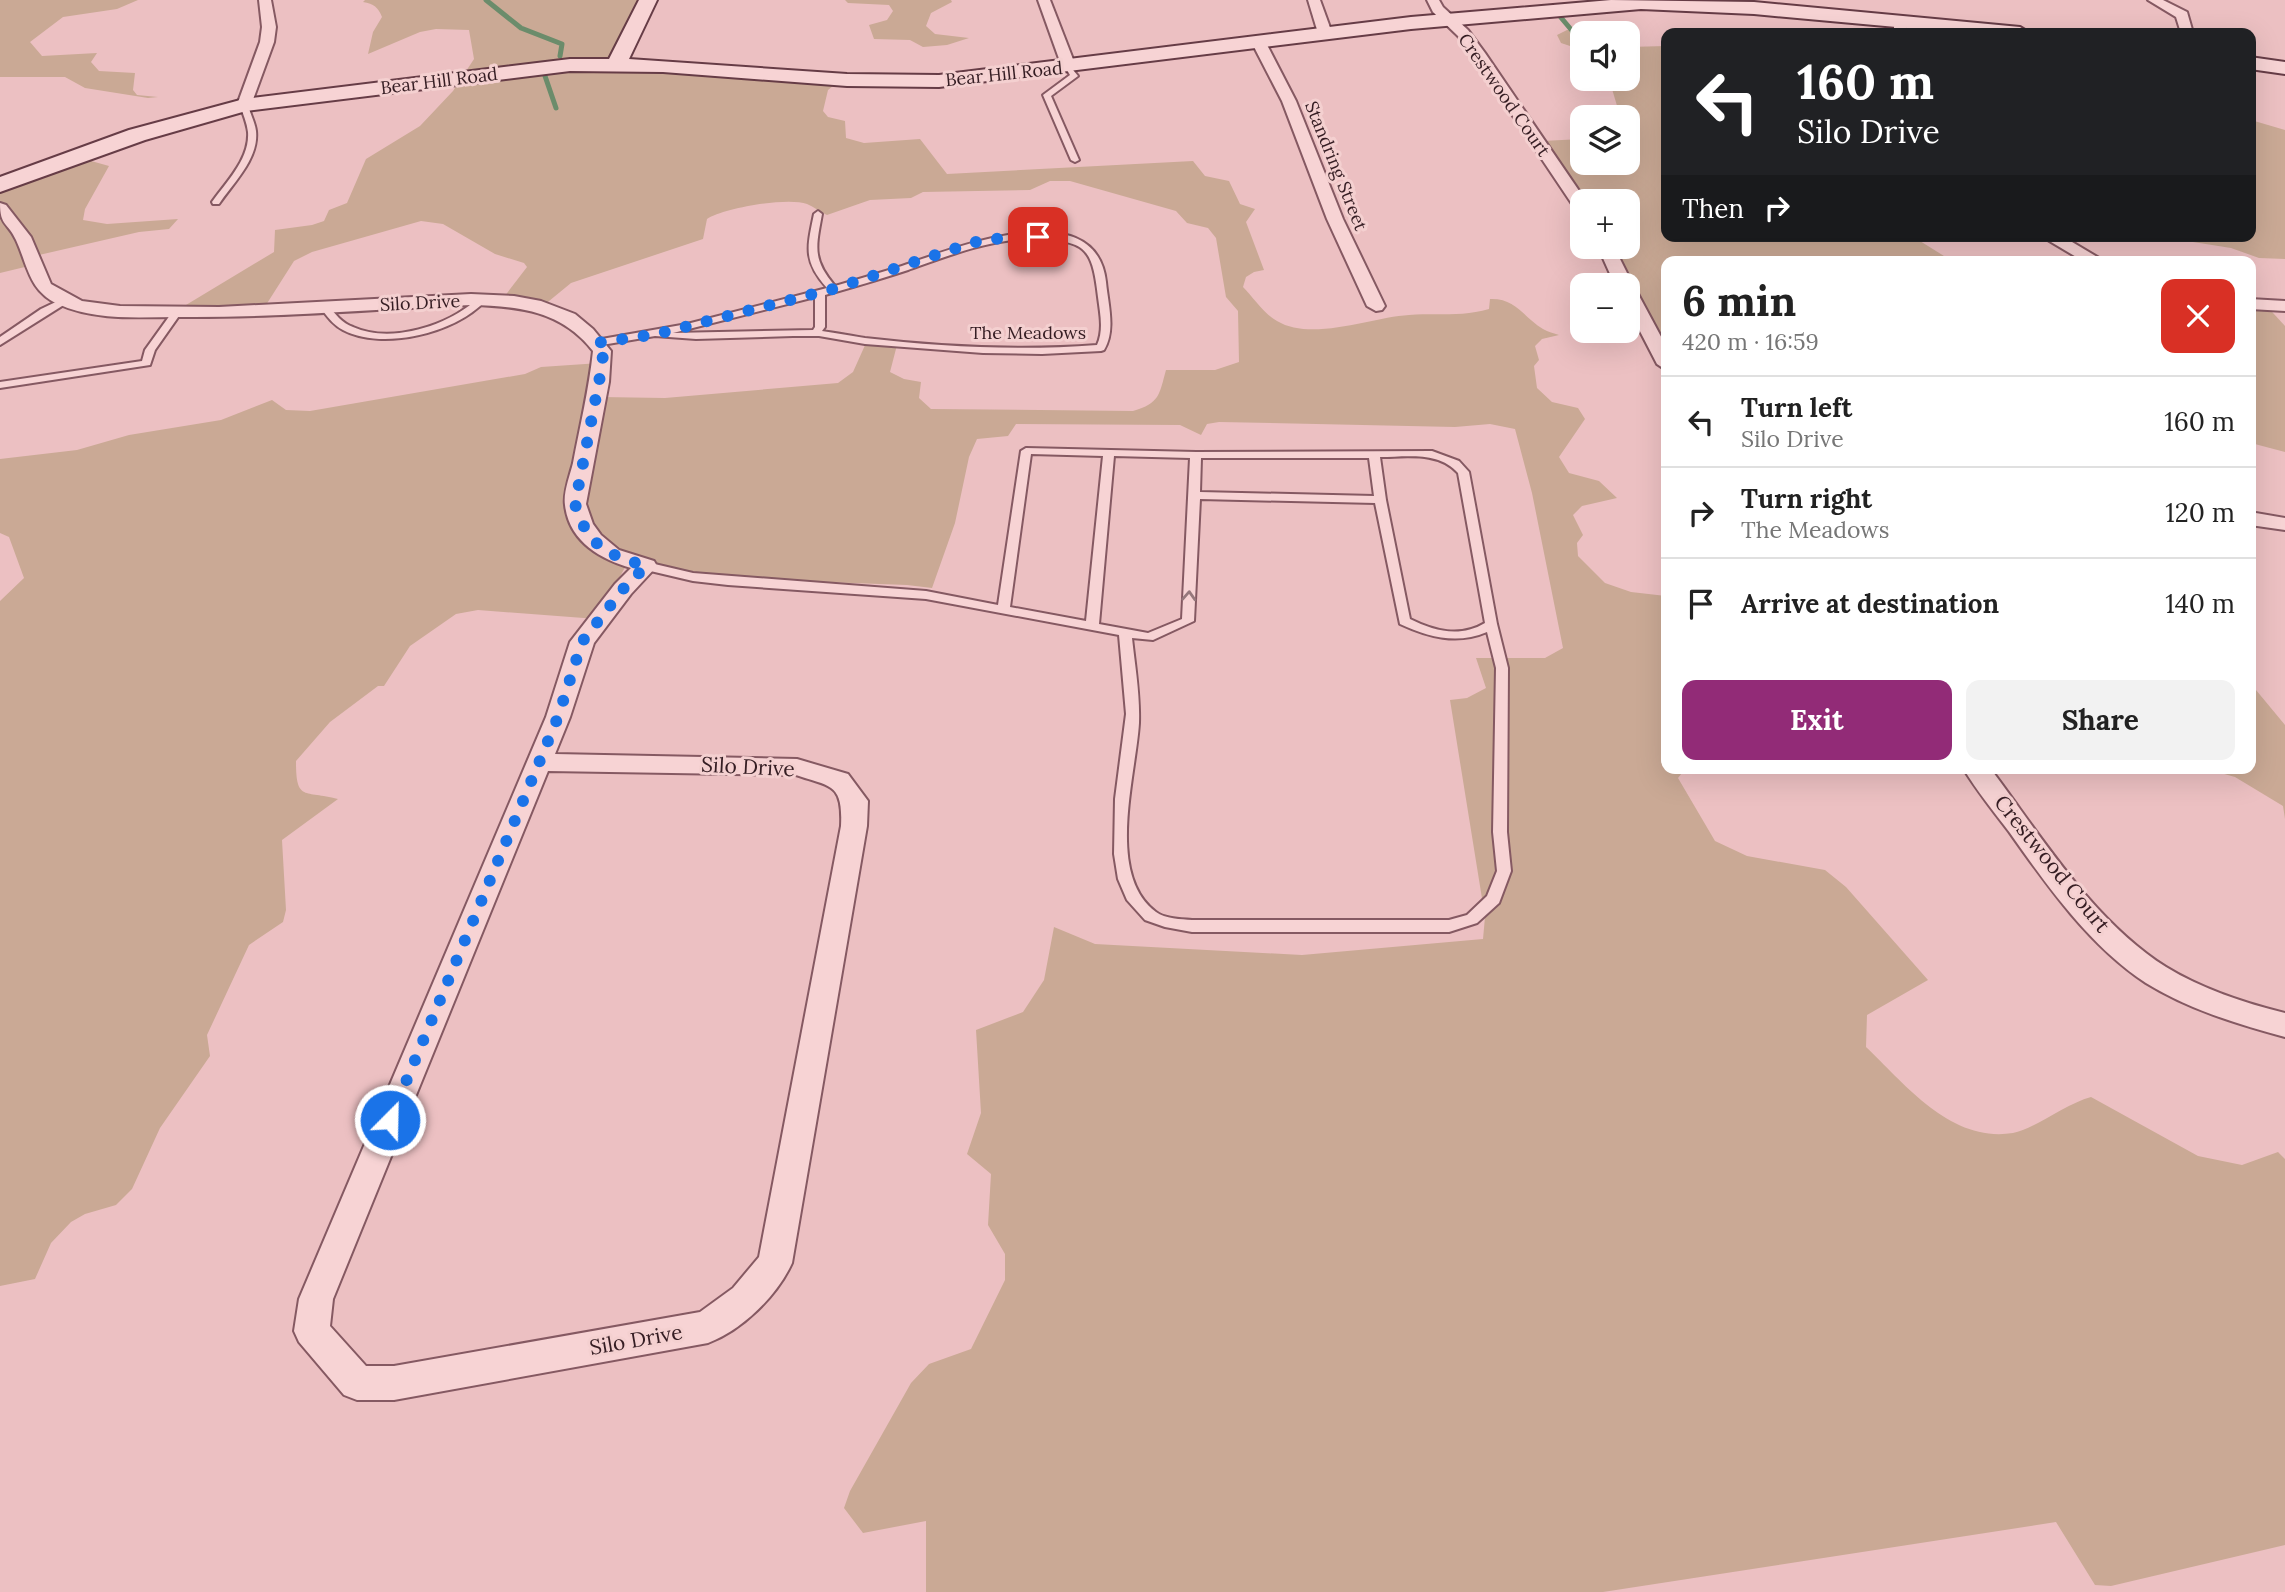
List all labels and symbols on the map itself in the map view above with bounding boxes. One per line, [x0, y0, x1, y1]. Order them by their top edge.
street label: Crestwood Court [1453, 29, 1555, 161]
street label: Bear Hill Road [944, 56, 1064, 91]
street label: Bear Hill Road [379, 62, 499, 99]
street label: Standring Street [1300, 98, 1373, 234]
pin [1008, 207, 1068, 267]
street label: Silo Drive [379, 289, 461, 316]
street label: The Meadows [970, 321, 1086, 344]
one-way arrow [1182, 590, 1197, 601]
street label: Silo Drive [701, 751, 796, 782]
street label: Crestwood Court [1989, 789, 2117, 939]
position arrow [353, 1083, 427, 1157]
street label: Silo Drive [587, 1318, 684, 1361]

